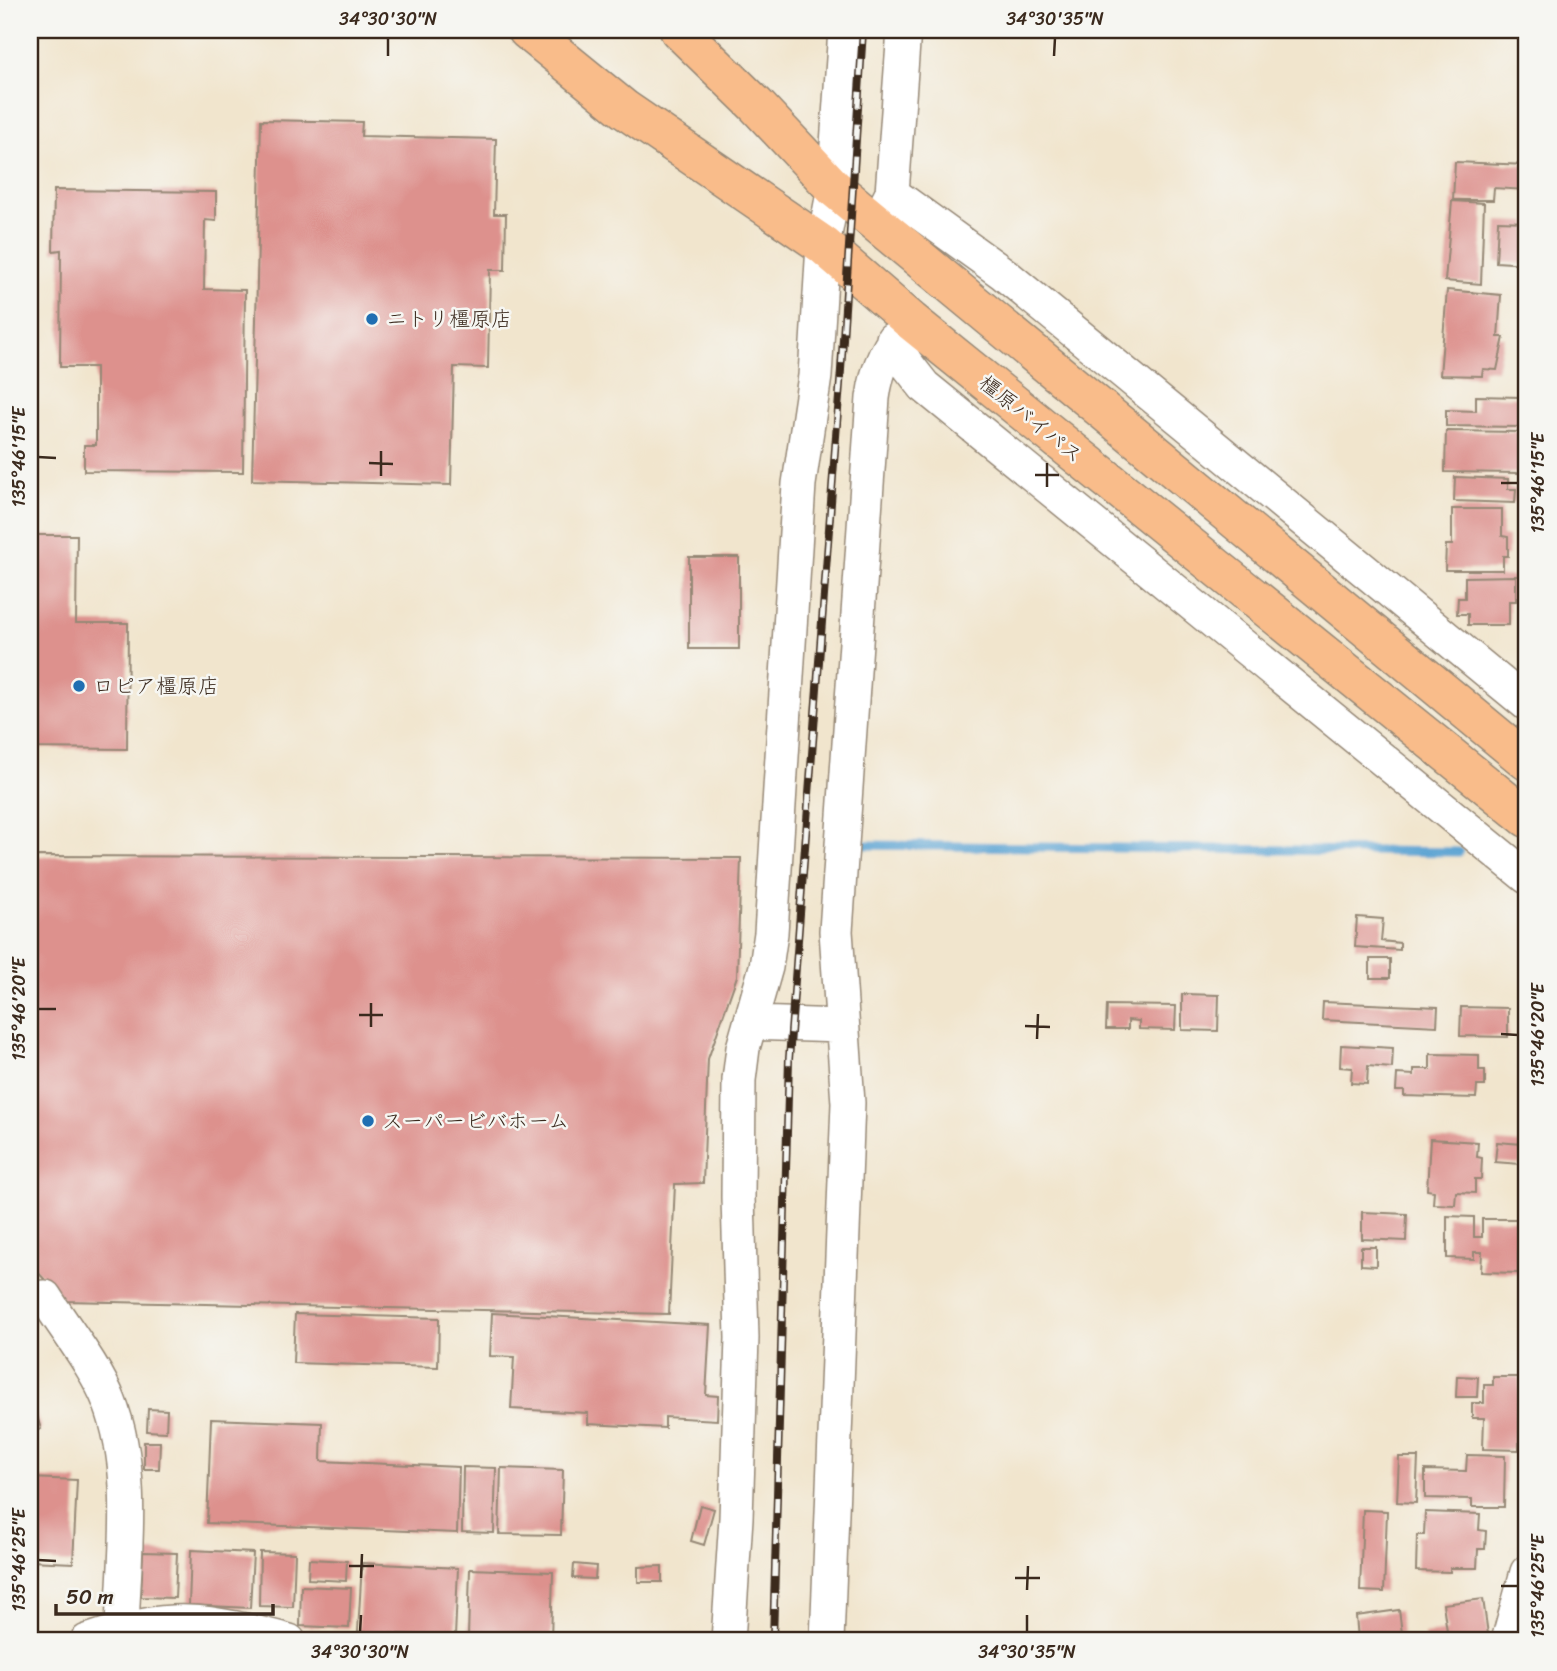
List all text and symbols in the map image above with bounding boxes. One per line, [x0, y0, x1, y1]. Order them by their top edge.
text: 34°30'30"N [339, 3, 438, 35]
text: 34°30'35"N [1006, 3, 1104, 35]
place label: ニトリ橿原店 [386, 300, 512, 338]
marker: ニトリ橿原店 [364, 311, 380, 327]
street label: 橿原バイパス [970, 365, 1092, 473]
text: 135°46'15"E [3, 406, 35, 507]
text: 135°46'15"E [1522, 432, 1554, 533]
place label: ロピア橿原店 [93, 667, 219, 705]
marker: ロピア橿原店 [71, 678, 87, 694]
text: 135°46'20"E [3, 956, 35, 1061]
text: 135°46'20"E [1522, 982, 1554, 1087]
place label: スーパービバホーム [382, 1102, 569, 1140]
marker: スーパービバホーム [360, 1113, 376, 1129]
text: 135°46'25"E [3, 1507, 35, 1612]
text: 135°46'25"E [1522, 1533, 1554, 1638]
scale bar [56, 1573, 273, 1617]
text: 50 m [66, 1578, 114, 1616]
text: 34°30'30"N [311, 1636, 410, 1668]
text: 34°30'35"N [978, 1636, 1076, 1668]

